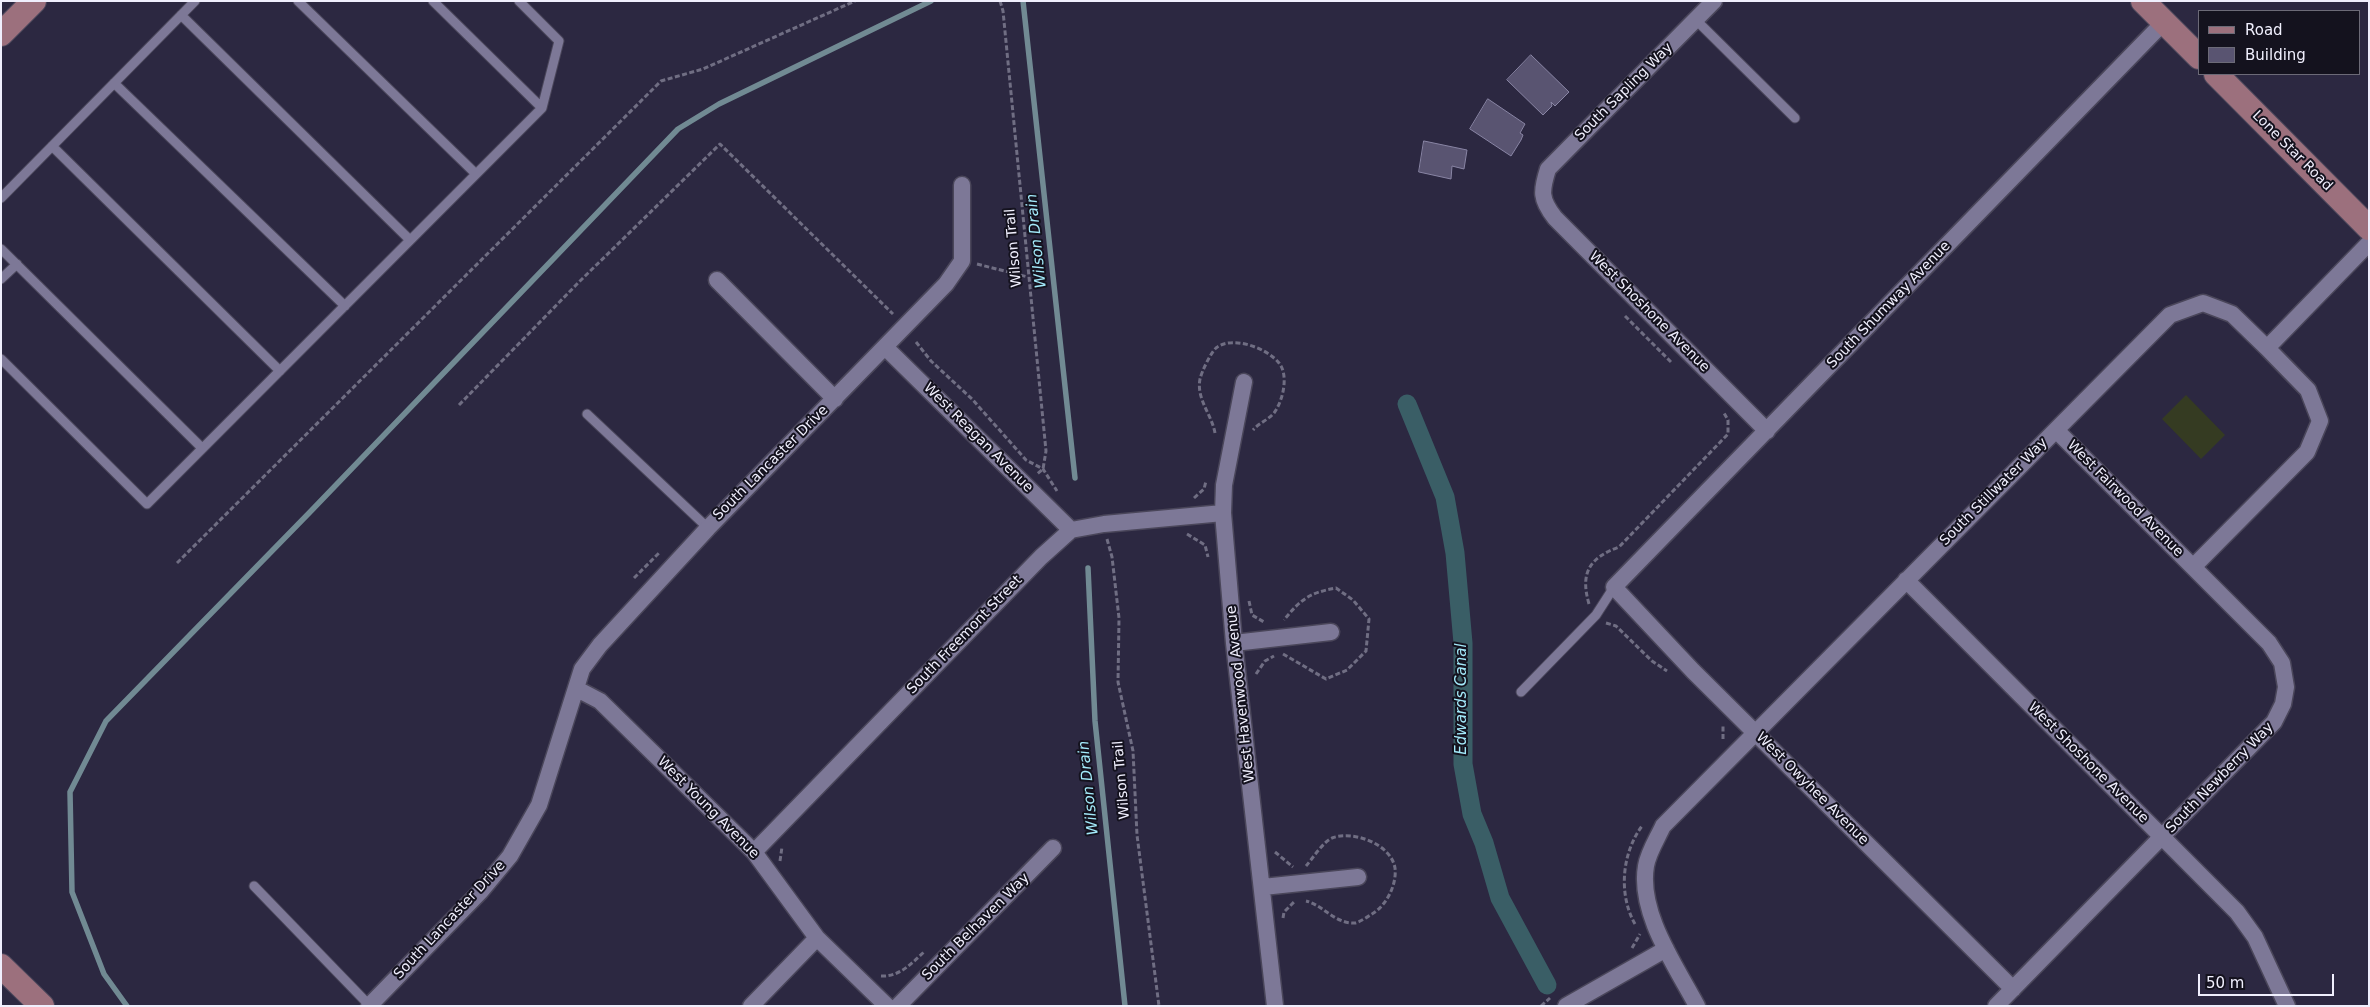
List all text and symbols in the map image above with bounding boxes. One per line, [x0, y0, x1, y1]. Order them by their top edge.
legend [2198, 10, 2360, 75]
text: Road [2245, 21, 2283, 39]
street label: South Sapling Way [1572, 40, 1676, 144]
text: Building [2245, 46, 2306, 64]
street label: Lone Star Road [2248, 107, 2336, 195]
water label: Wilson Drain [1023, 193, 1051, 289]
street label: Wilson Trail [1002, 208, 1026, 288]
street label: South Shumway Avenue [1824, 238, 1954, 372]
street label: West Shoshone Avenue [1585, 248, 1713, 376]
street label: West Reagan Avenue [920, 380, 1036, 496]
street label: South Lancaster Drive [710, 402, 832, 524]
street label: South Stillwater Way [1937, 435, 2051, 549]
street label: West Fairwood Avenue [2063, 437, 2187, 561]
street label: South Freemont Street [904, 572, 1026, 698]
street label: West Havenwood Avenue [1223, 605, 1259, 783]
water label: Edwards Canal [1453, 643, 1471, 755]
street label: West Shoshone Avenue [2024, 699, 2152, 827]
street label: South Newberry Way [2163, 719, 2277, 837]
street label: West Owyhee Avenue [1752, 729, 1872, 849]
water label: Wilson Drain [1075, 740, 1103, 836]
street label: Wilson Trail [1110, 740, 1134, 820]
street label: West Young Avenue [654, 754, 762, 862]
street label: South Lancaster Drive [391, 857, 509, 983]
street label: South Belhaven Way [919, 870, 1033, 984]
scale bar [2200, 964, 2336, 996]
text: 50 m [2206, 974, 2244, 992]

